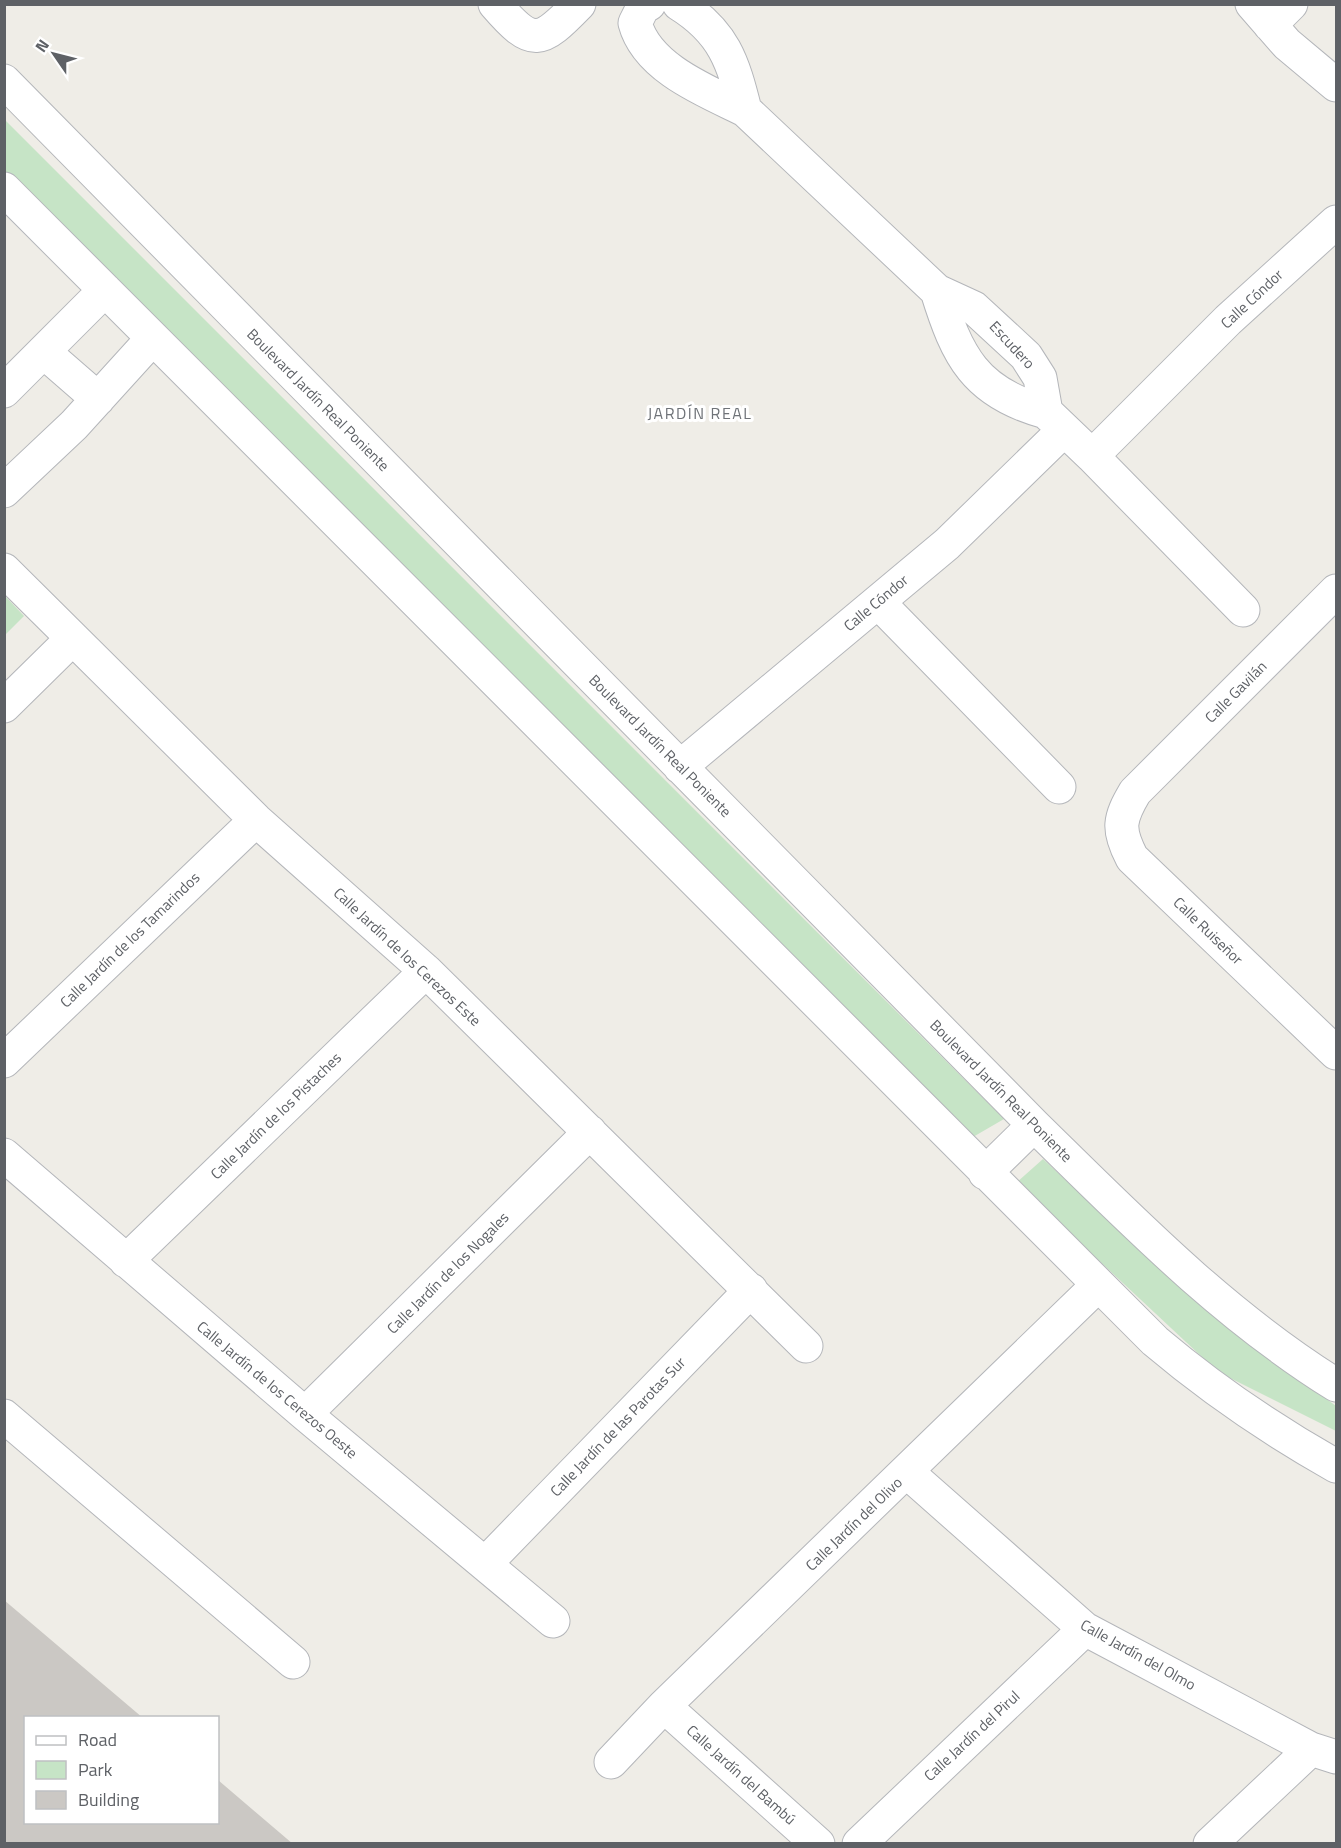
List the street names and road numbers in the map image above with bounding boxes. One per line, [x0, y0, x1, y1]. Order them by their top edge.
street label: Calle Cóndor [1215, 263, 1288, 334]
street label: Escudero [984, 316, 1041, 374]
street label: Boulevard Jardín Real Poniente [242, 323, 395, 476]
street label: Calle Cóndor [838, 569, 913, 637]
street label: Calle Gavilán [1199, 655, 1272, 728]
street label: Boulevard Jardín Real Poniente [584, 669, 737, 822]
street label: Calle Jardín de los Tamarindos [54, 866, 205, 1013]
street label: Calle Jardín de los Cerezos Este [328, 882, 486, 1031]
street label: Calle Ruiseñor [1168, 891, 1249, 970]
street label: Boulevard Jardín Real Poniente [925, 1014, 1078, 1167]
street label: Calle Jardín de los Pistaches [205, 1047, 346, 1185]
street label: Calle Jardín de los Nogales [381, 1206, 514, 1339]
street label: Calle Jardín de los Cerezos Oeste [192, 1315, 363, 1464]
street label: Calle Jardín de las Parotas Sur [545, 1352, 691, 1502]
street label: Calle Jardín del Olivo [800, 1471, 907, 1576]
street label: Calle Jardín del Olmo [1076, 1613, 1200, 1696]
street label: Calle Jardín del Pirul [918, 1685, 1025, 1786]
street label: Calle Jardín del Bambú [681, 1719, 801, 1830]

